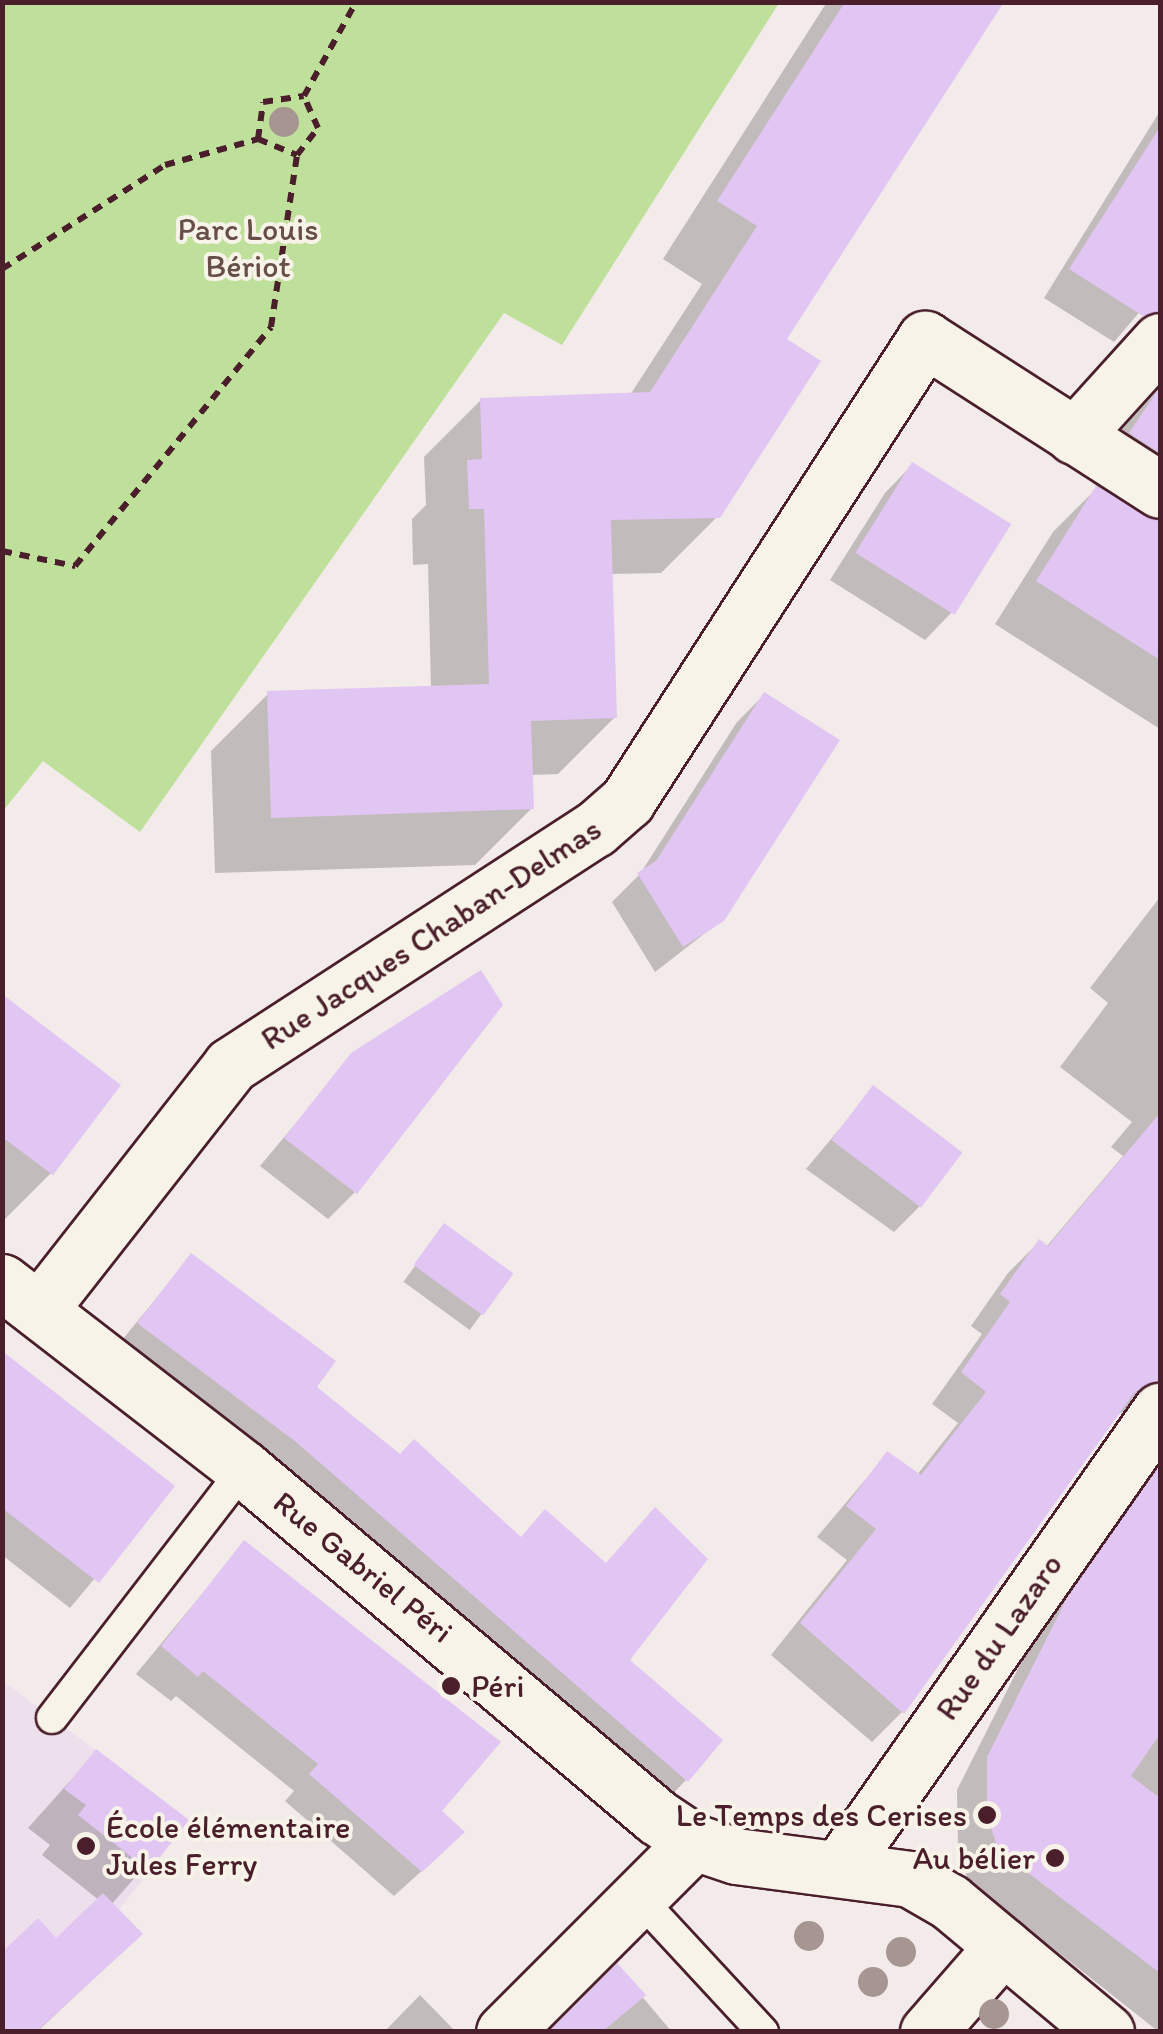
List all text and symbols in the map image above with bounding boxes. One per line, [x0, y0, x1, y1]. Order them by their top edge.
park label: Parc Louis Bériot [178, 211, 318, 286]
street label: Rue Jacques Chaban-Delmas [254, 810, 608, 1058]
street label: Rue Gabriel Péri [265, 1483, 461, 1651]
street label: Rue du Lazaro [928, 1547, 1070, 1727]
place label: Péri [471, 1667, 524, 1705]
marker: Péri [440, 1675, 462, 1697]
place label: Le Temps des Cerises [679, 1796, 967, 1834]
marker: Le Temps des Cerises [976, 1804, 998, 1826]
place label: École élémentaire Jules Ferry [106, 1809, 348, 1884]
marker: École élémentaire Jules Ferry [75, 1835, 97, 1857]
place label: Au bélier [913, 1839, 1035, 1877]
marker: Au bélier [1044, 1847, 1066, 1869]

